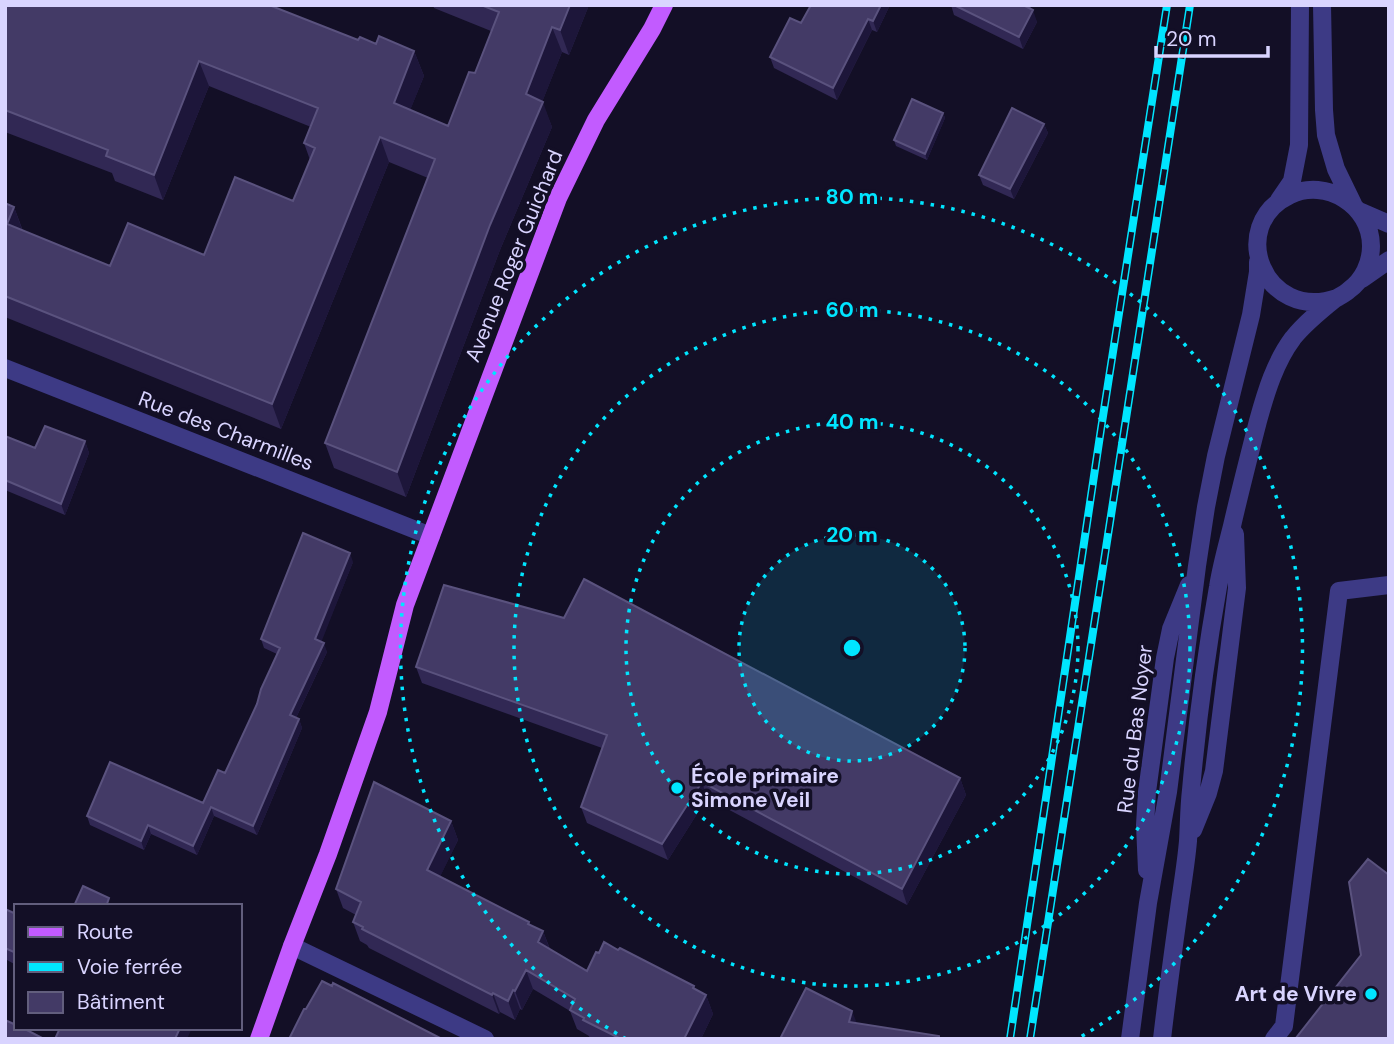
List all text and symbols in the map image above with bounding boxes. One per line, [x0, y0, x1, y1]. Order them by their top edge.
scale bar [1156, 14, 1268, 58]
text: 20 m [1166, 25, 1217, 53]
street label: Avenue Roger Guichard [459, 146, 569, 366]
text: 80 m [826, 183, 878, 211]
text: 60 m [826, 296, 878, 324]
street label: Rue des Charmilles [135, 385, 317, 477]
text: 40 m [825, 408, 879, 436]
text: 20 m [826, 521, 878, 549]
centre of rings [840, 636, 864, 660]
street label: Rue du Bas Noyer [1111, 643, 1159, 815]
place label: École primaire Simone Veil [691, 762, 839, 814]
marker: École primaire Simone Veil [669, 780, 685, 796]
legend [14, 904, 242, 1030]
text: Route [77, 918, 133, 946]
text: Voie ferrée [77, 953, 182, 981]
place label: Art de Vivre [1235, 980, 1357, 1008]
marker: Art de Vivre [1363, 986, 1379, 1002]
text: Bâtiment [77, 988, 165, 1016]

